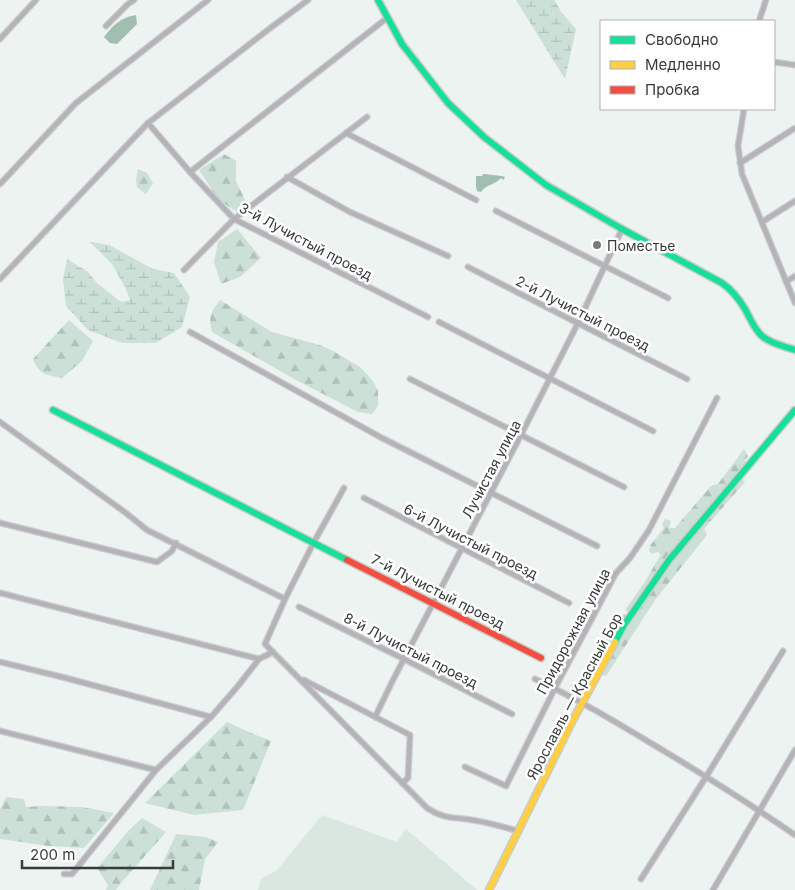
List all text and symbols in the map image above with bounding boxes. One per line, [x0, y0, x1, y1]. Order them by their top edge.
legend [600, 20, 775, 110]
text: Свободно [645, 30, 719, 49]
text: Медленно [645, 55, 721, 74]
text: Пробка [645, 80, 700, 99]
street label: 3-й Лучистый проезд [237, 199, 376, 283]
place label: Поместье [607, 237, 675, 254]
marker: Поместье [591, 239, 603, 251]
street label: 2-й Лучистый проезд [513, 272, 653, 354]
street label: Лучистая улица [458, 417, 524, 521]
street label: 6-й Лучистый проезд [401, 500, 541, 582]
street label: 7-й Лучистый проезд [368, 550, 508, 632]
street label: Придорожная улица [533, 565, 613, 697]
street label: 8-й Лучистый проезд [341, 609, 481, 691]
street label: Ярославль — Красный Бор [523, 610, 625, 782]
scale bar [22, 838, 174, 870]
text: 200 m [30, 845, 75, 864]

